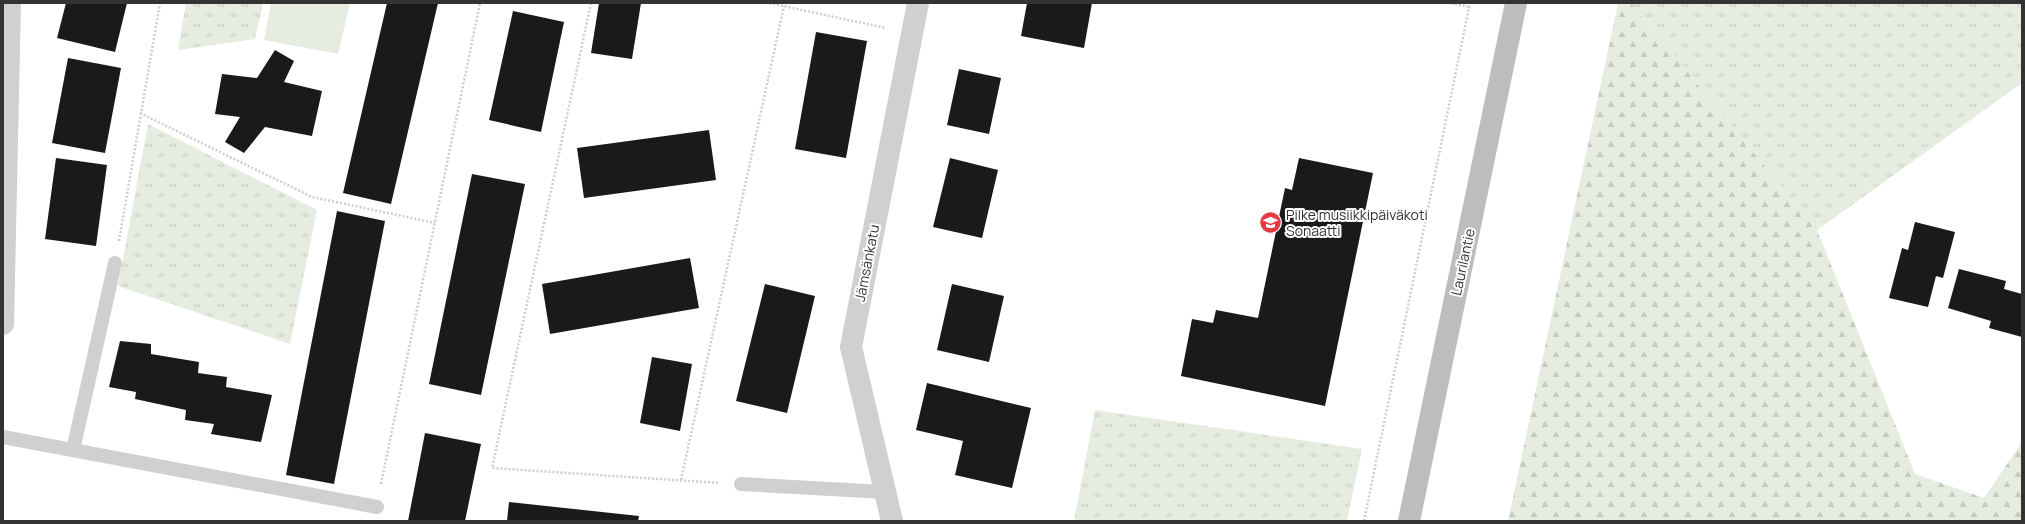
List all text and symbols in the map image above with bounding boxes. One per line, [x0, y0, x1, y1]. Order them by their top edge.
place label: Pilke musiikkipäiväkoti Sonaatti [1286, 205, 1428, 240]
school or university icon: Pilke musiikkipäiväkoti Sonaatti [1258, 210, 1284, 236]
street label: Jämsänkatu [850, 223, 883, 303]
street label: Laurilantie [1446, 227, 1479, 297]

